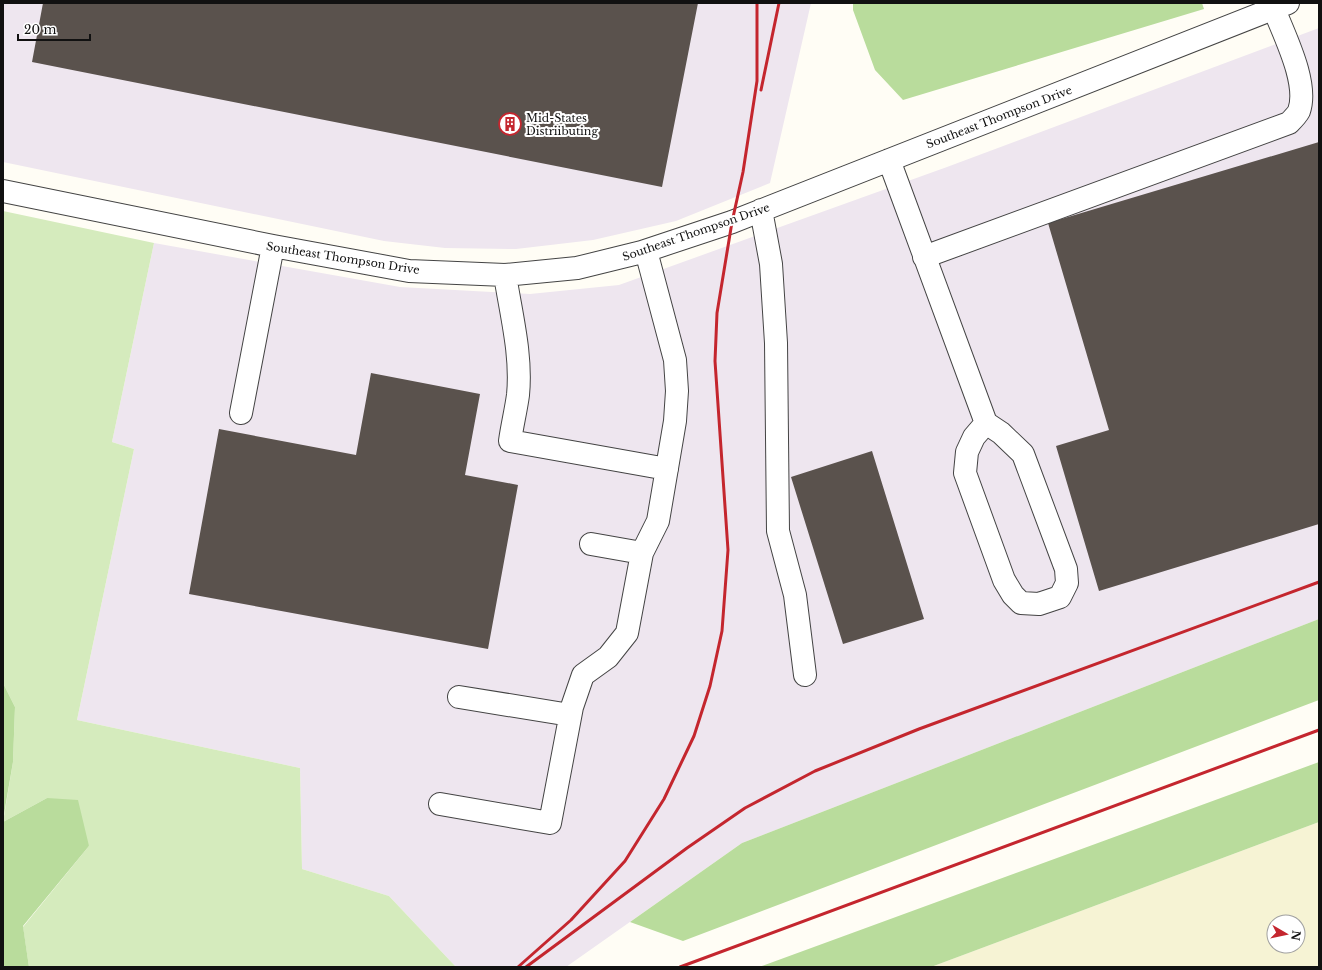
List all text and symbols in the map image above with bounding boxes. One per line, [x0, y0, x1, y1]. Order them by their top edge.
scale bar [18, 16, 90, 42]
text: 20 m [24, 22, 56, 37]
street label: Southeast Thompson Drive [924, 83, 1074, 151]
building icon: Mid-States Distriibuting [497, 111, 523, 137]
place label: Mid-States Distriibuting [526, 111, 598, 138]
street label: Southeast Thompson Drive [620, 200, 772, 264]
street label: Southeast Thompson Drive [265, 239, 421, 277]
north arrow [1266, 914, 1306, 954]
text: N [1288, 929, 1304, 942]

